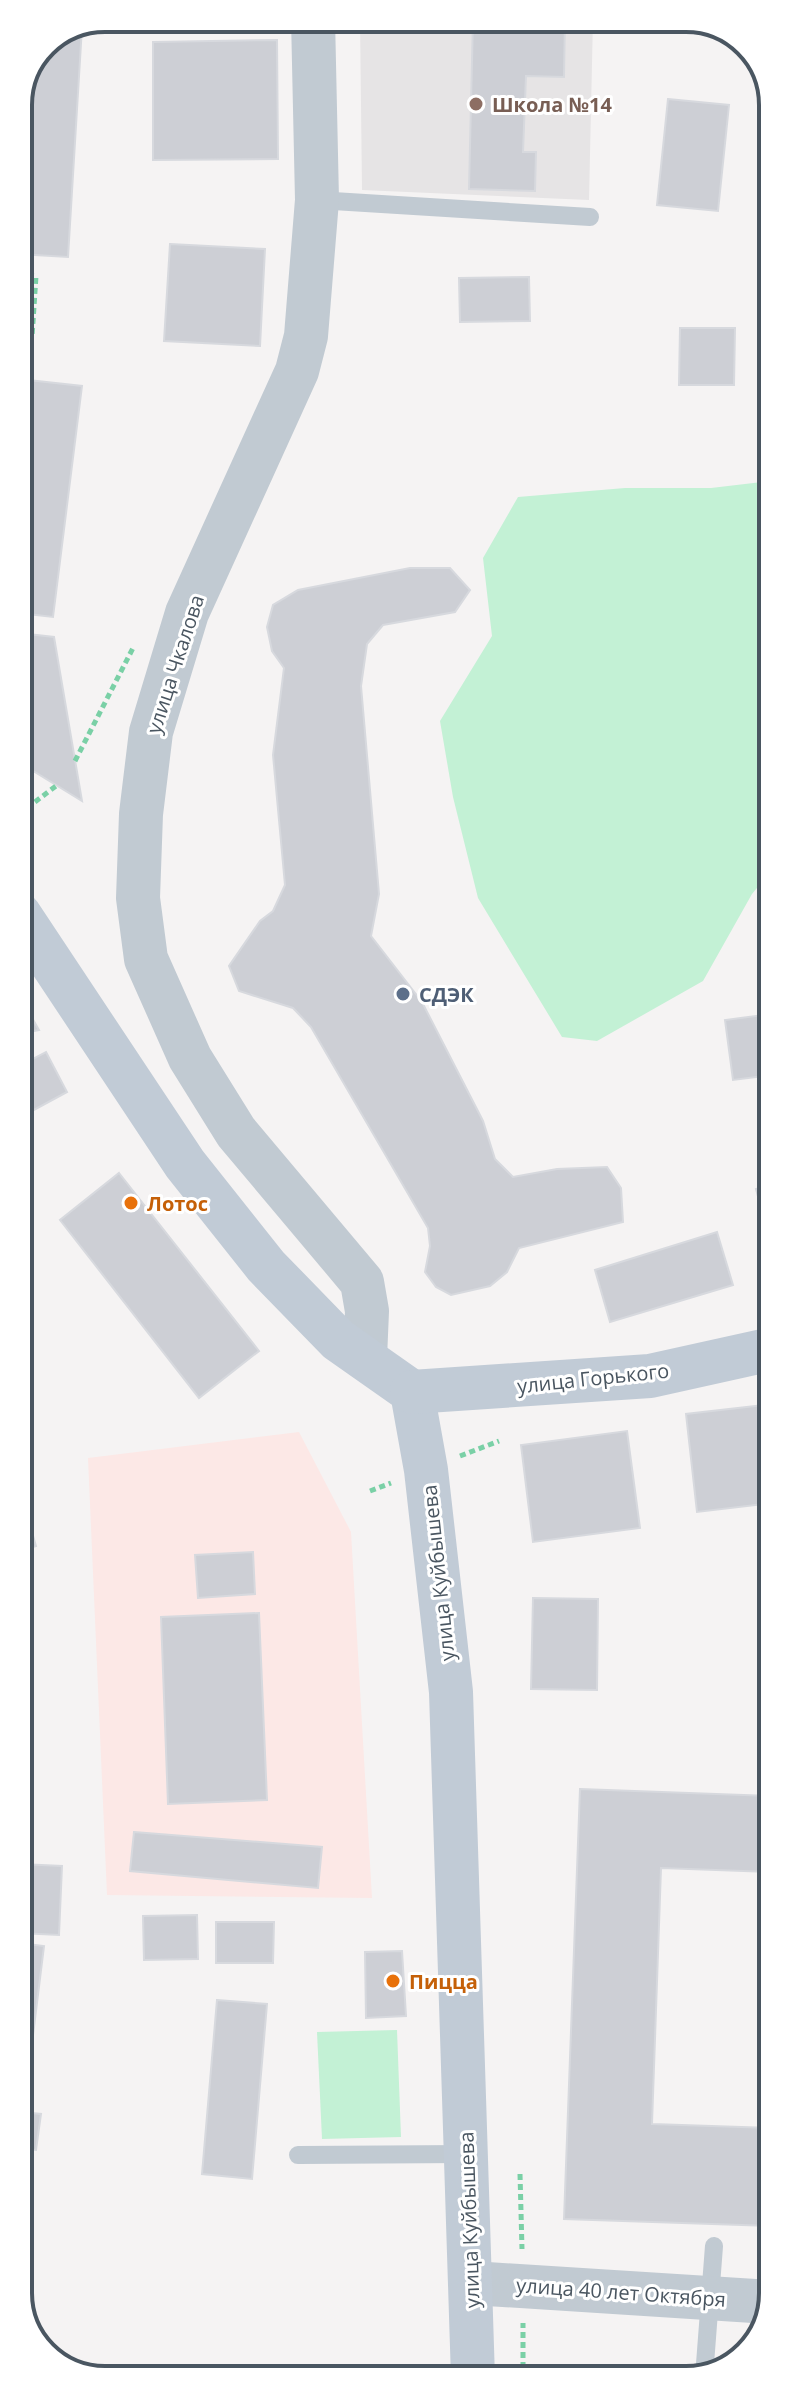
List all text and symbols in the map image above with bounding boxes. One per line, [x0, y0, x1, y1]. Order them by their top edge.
place label: Школа №14 [492, 91, 612, 118]
marker: Школа №14 [467, 95, 485, 113]
street label: улица Чкалова [140, 591, 210, 737]
place label: СДЭК [419, 981, 474, 1008]
marker: СДЭК [394, 985, 412, 1003]
place label: Лотос [147, 1190, 208, 1217]
marker: Лотос [122, 1194, 140, 1212]
street label: улица Горького [516, 1357, 670, 1399]
street label: улица Куйбышева [415, 1484, 461, 1662]
place label: Пицца [409, 1968, 478, 1995]
marker: Пицца [384, 1972, 402, 1990]
street label: улица Куйбышева [452, 2131, 486, 2309]
street label: улица 40 лет Октября [515, 2271, 727, 2313]

